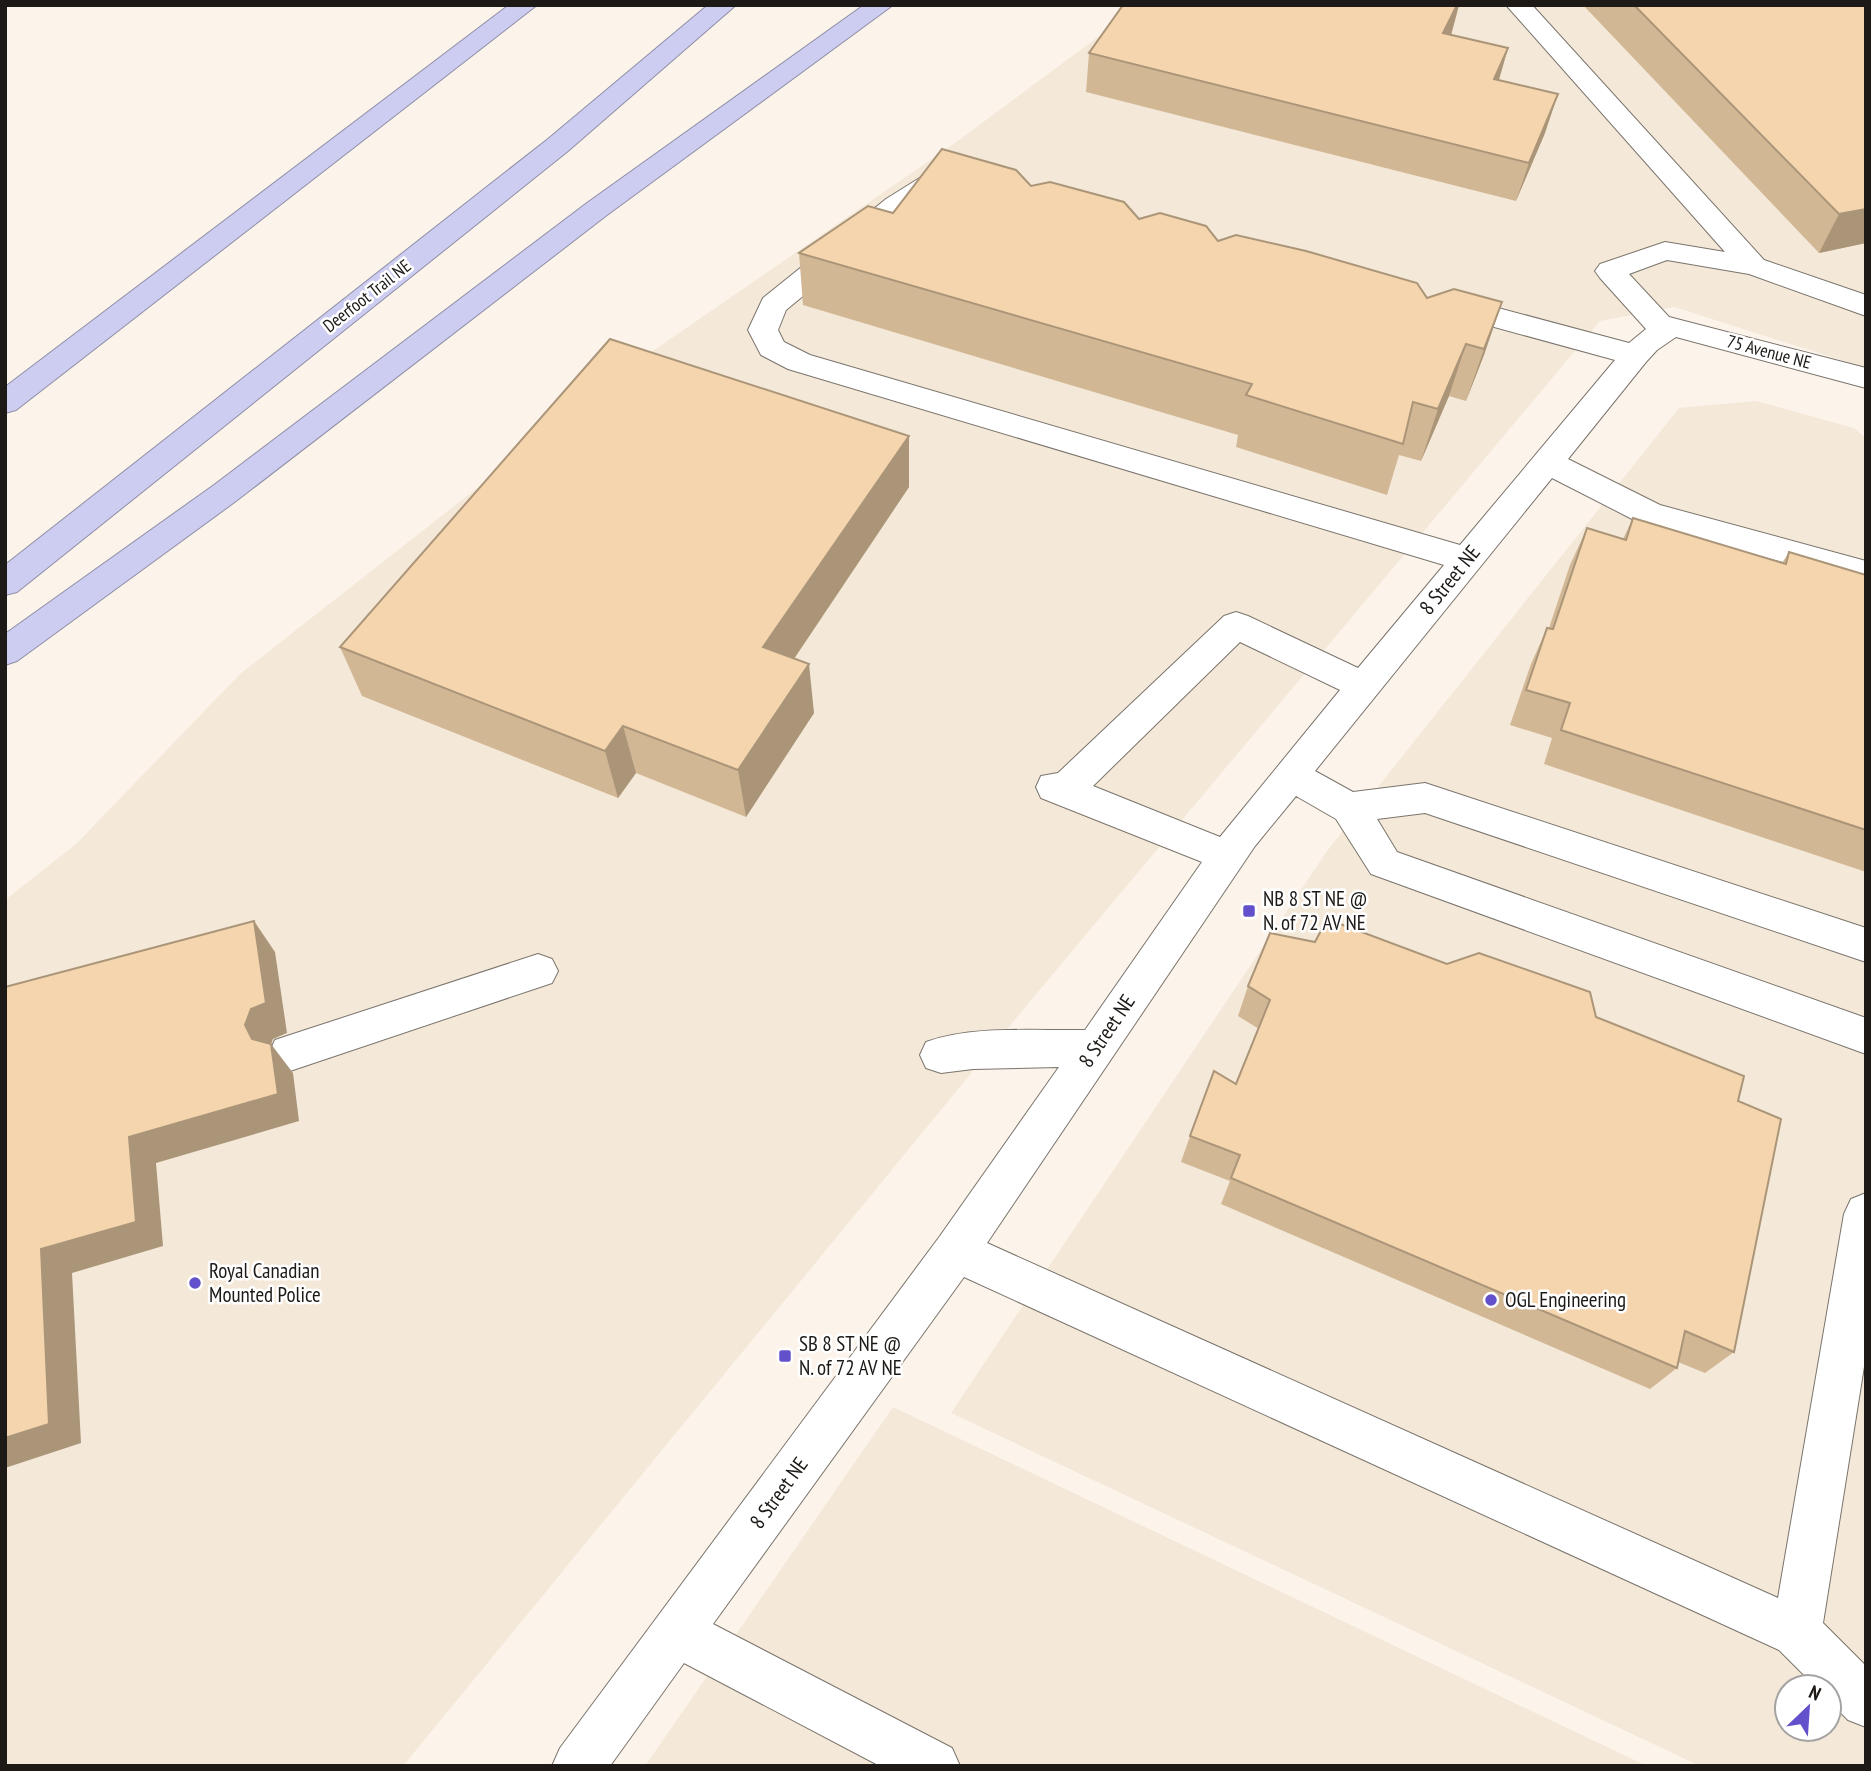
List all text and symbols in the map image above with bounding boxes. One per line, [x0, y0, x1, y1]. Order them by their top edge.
street label: Deerfoot Trail NE [318, 254, 415, 337]
street label: 75 Avenue NE [1724, 329, 1814, 374]
street label: 8 Street NE [1413, 539, 1486, 620]
place label: NB 8 ST NE @ N. of 72 AV NE [1263, 885, 1367, 936]
marker: NB 8 ST NE @ N. of 72 AV NE [1241, 903, 1257, 919]
street label: 8 Street NE [1072, 989, 1141, 1072]
place label: Royal Canadian Mounted Police [209, 1257, 321, 1308]
marker: Royal Canadian Mounted Police [187, 1275, 203, 1291]
place label: OGL Engineering [1505, 1286, 1626, 1313]
marker: OGL Engineering [1483, 1292, 1499, 1308]
place label: SB 8 ST NE @ N. of 72 AV NE [799, 1330, 902, 1381]
marker: SB 8 ST NE @ N. of 72 AV NE [777, 1348, 793, 1364]
street label: 8 Street NE [744, 1452, 814, 1534]
north arrow [1773, 1673, 1843, 1743]
text: N [1805, 1680, 1825, 1706]

